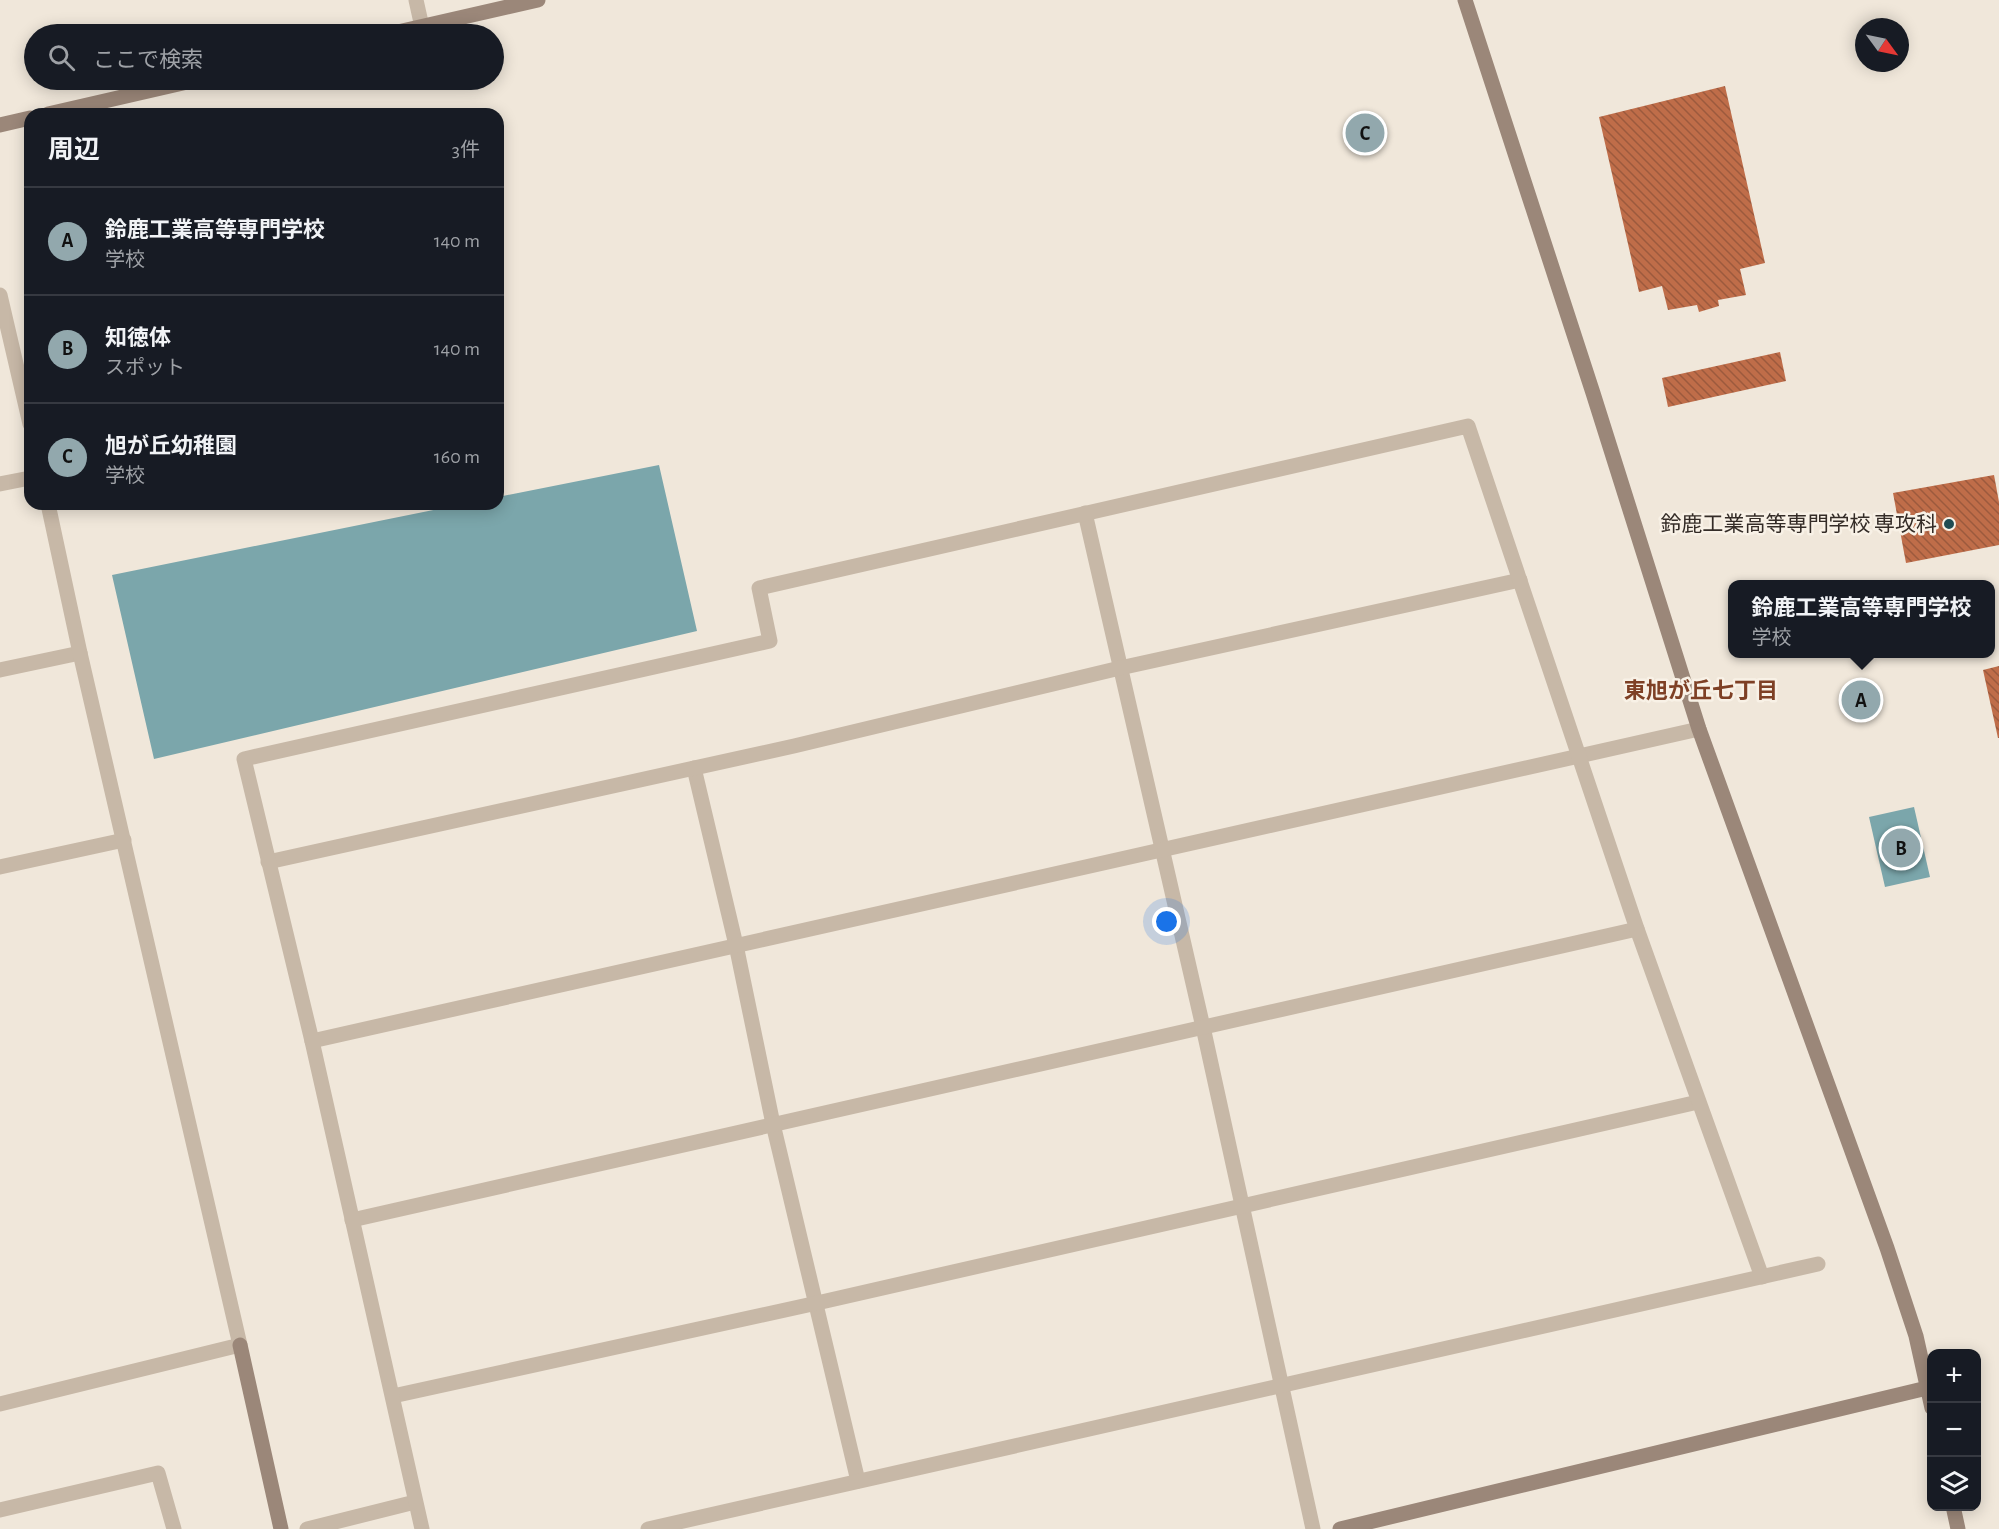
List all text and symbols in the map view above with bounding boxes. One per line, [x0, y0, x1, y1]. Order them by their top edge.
north arrow [1855, 18, 1909, 72]
search box [24, 24, 504, 90]
icon: search [45, 41, 78, 74]
text: ここで検索 [93, 49, 203, 71]
pin: C [1346, 110, 1384, 156]
text: 周辺 [48, 137, 100, 163]
text: 3件 [452, 140, 480, 160]
text: 鈴鹿工業高等専門学校 [105, 219, 325, 241]
text: A [62, 231, 74, 251]
text: 140 m [434, 231, 480, 251]
text: 学校 [105, 250, 145, 270]
text: 知徳体 [105, 327, 171, 349]
text: B [62, 339, 73, 359]
text: 140 m [434, 339, 480, 359]
text: スポット [105, 358, 185, 378]
text: 旭が丘幼稚園 [105, 435, 237, 457]
text: C [62, 447, 73, 467]
text: 160 m [434, 447, 480, 467]
text: 学校 [105, 466, 145, 486]
place label: 鈴鹿工業高等専門学校 専攻科 [1661, 513, 1937, 535]
marker: 鈴鹿工業高等専門学校 専攻科 [1942, 517, 1956, 531]
popup [1728, 580, 1995, 658]
text: 鈴鹿工業高等専門学校 [1751, 597, 1972, 619]
text: 学校 [1751, 628, 1791, 648]
district label: 東旭が丘七丁目 [1624, 678, 1778, 702]
pin: A [1842, 678, 1880, 722]
pin: B [1882, 826, 1920, 870]
your location [1152, 907, 1181, 936]
map controls [1927, 1349, 1981, 1511]
button: + [1927, 1349, 1981, 1403]
button: − [1927, 1403, 1981, 1457]
button: layers [1927, 1457, 1981, 1511]

